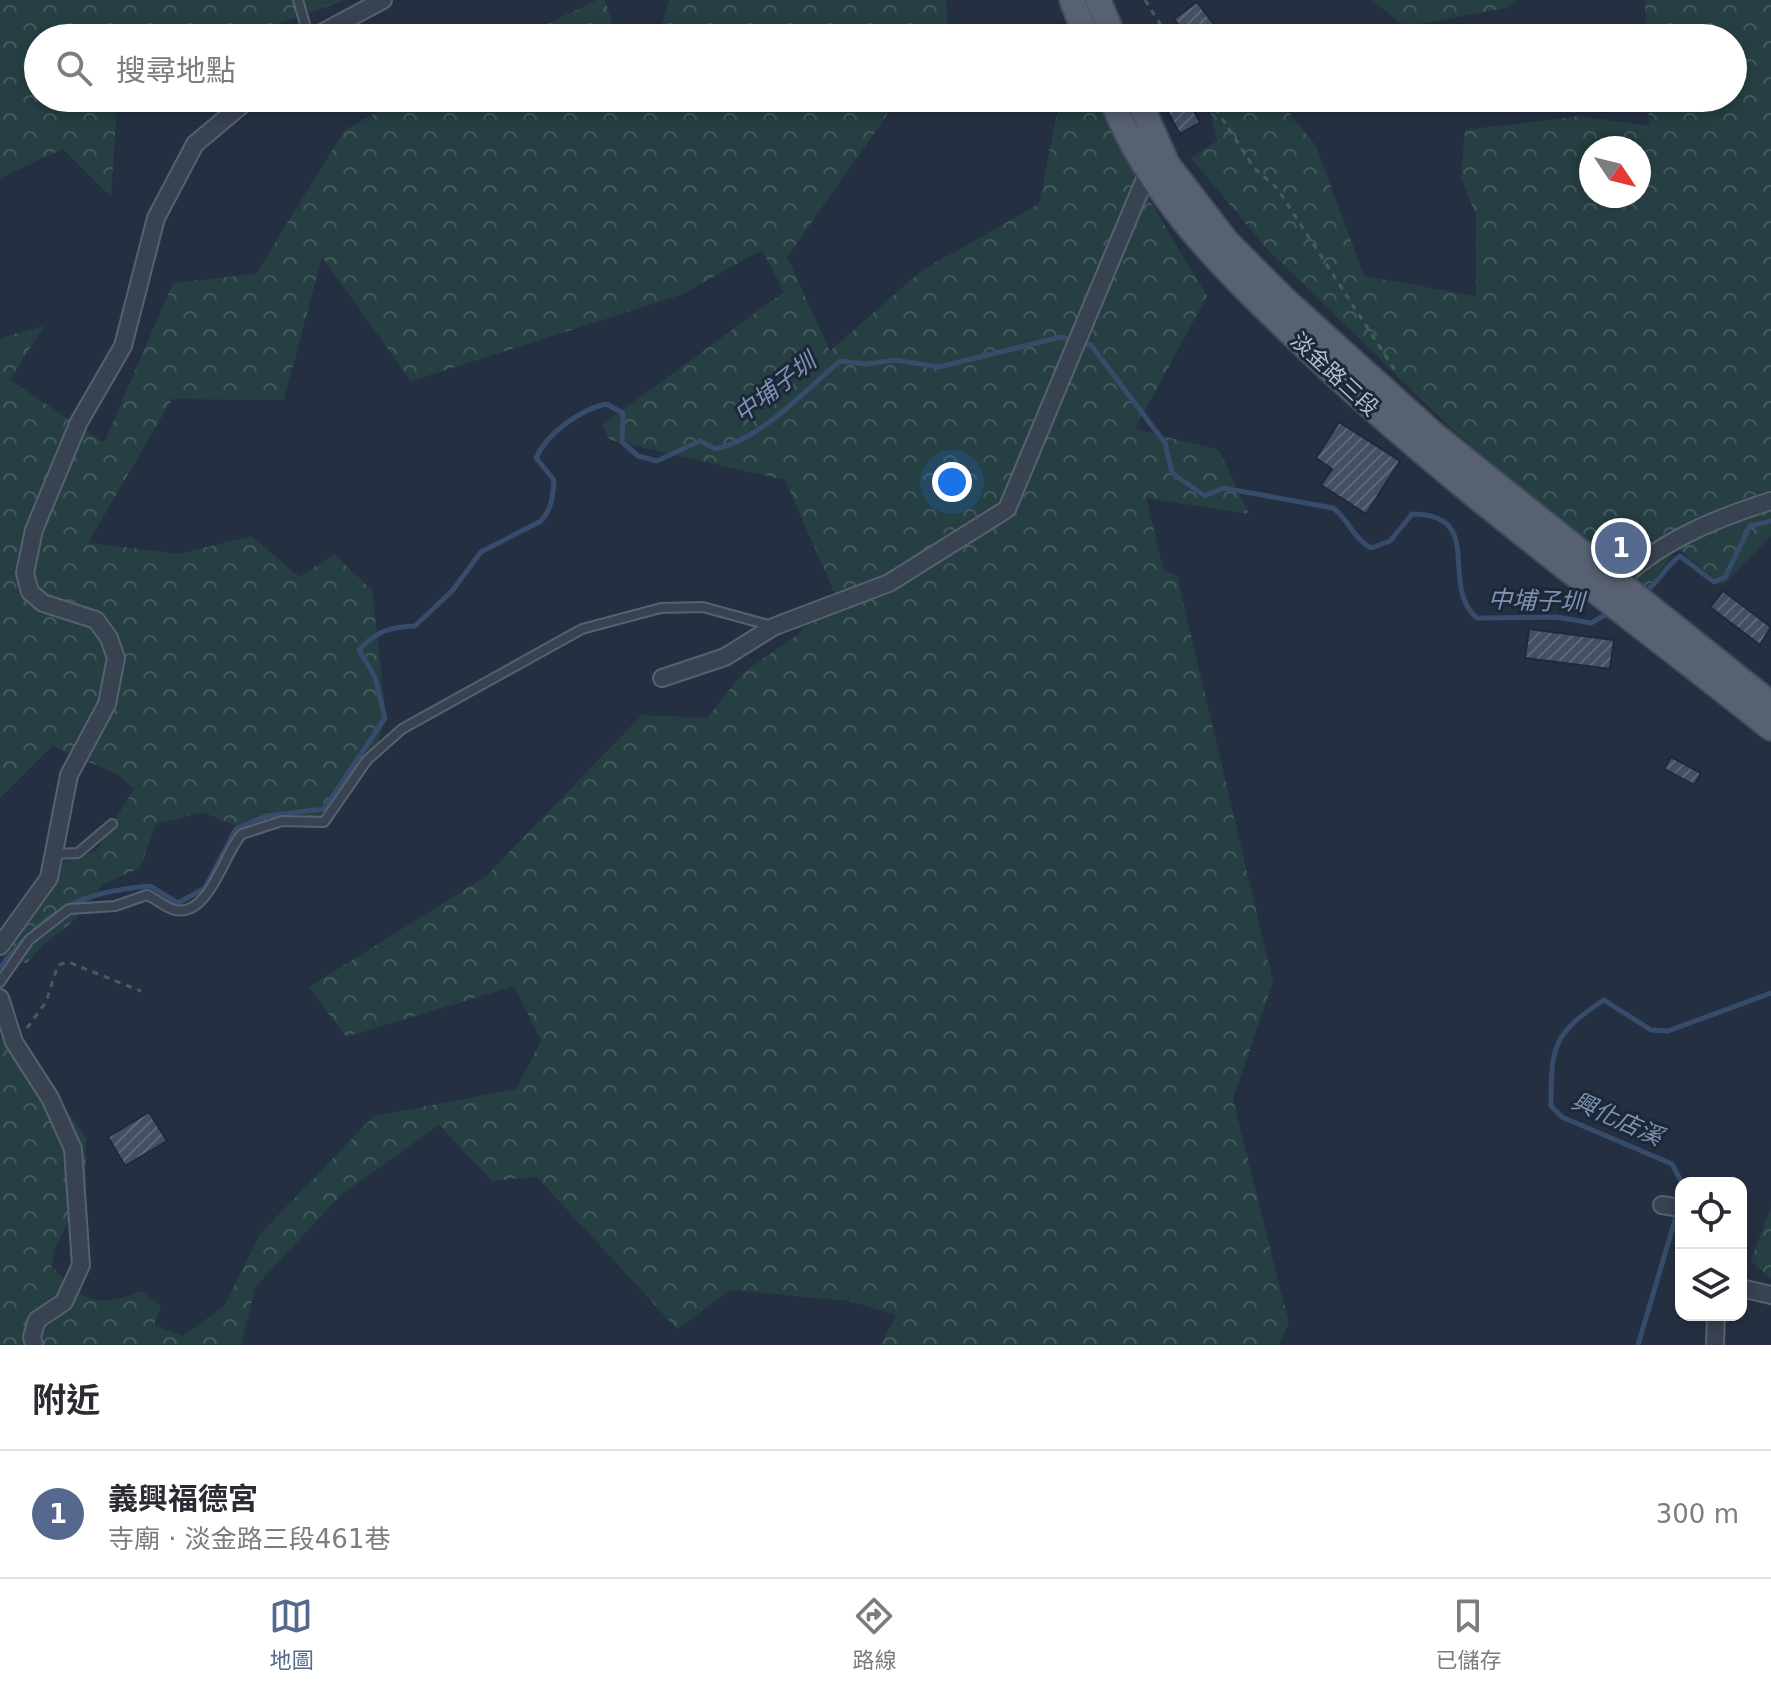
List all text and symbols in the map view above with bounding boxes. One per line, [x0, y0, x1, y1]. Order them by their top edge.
search box [24, 24, 1747, 112]
icon: search [52, 46, 96, 90]
text: 搜尋地點 [116, 53, 236, 88]
north arrow [1579, 136, 1651, 208]
street label: 淡金路三段 [1286, 328, 1383, 421]
water label: 中埔子圳 [729, 346, 824, 429]
your location [932, 462, 972, 502]
pin: 1 [1595, 518, 1647, 578]
water label: 中埔子圳 [1488, 585, 1587, 617]
water label: 興化店溪 [1567, 1087, 1669, 1153]
map controls [1675, 1177, 1747, 1321]
button: locate [1675, 1177, 1747, 1249]
button: layers [1675, 1249, 1747, 1321]
text: 附近 [32, 1380, 100, 1420]
text: 義興福德宮 [108, 1481, 258, 1516]
text: 1 [49, 1499, 67, 1529]
text: 300 m [1656, 1499, 1739, 1529]
text: 寺廟 · 淡金路三段461巷 [108, 1524, 390, 1554]
tab: 地圖 [269, 1594, 314, 1674]
tab: 路線 [852, 1594, 897, 1674]
tab: 已儲存 [1435, 1594, 1502, 1674]

